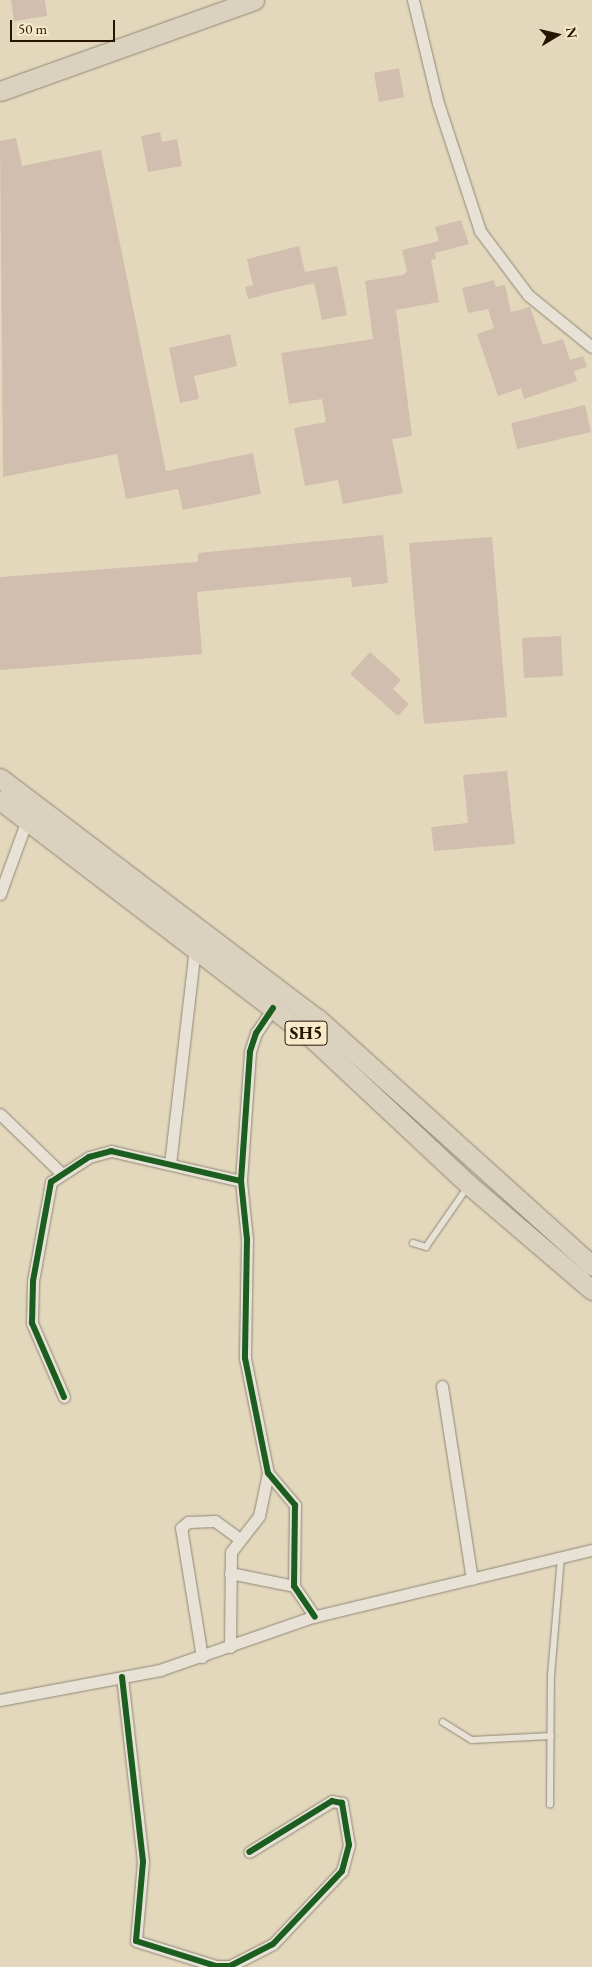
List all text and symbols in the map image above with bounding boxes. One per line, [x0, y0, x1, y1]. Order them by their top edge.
scale bar [12, 10, 118, 42]
north arrow [532, 10, 582, 60]
text: 50 m [18, 19, 47, 38]
text: N [562, 26, 582, 40]
road number: SH5 [284, 1018, 328, 1048]

